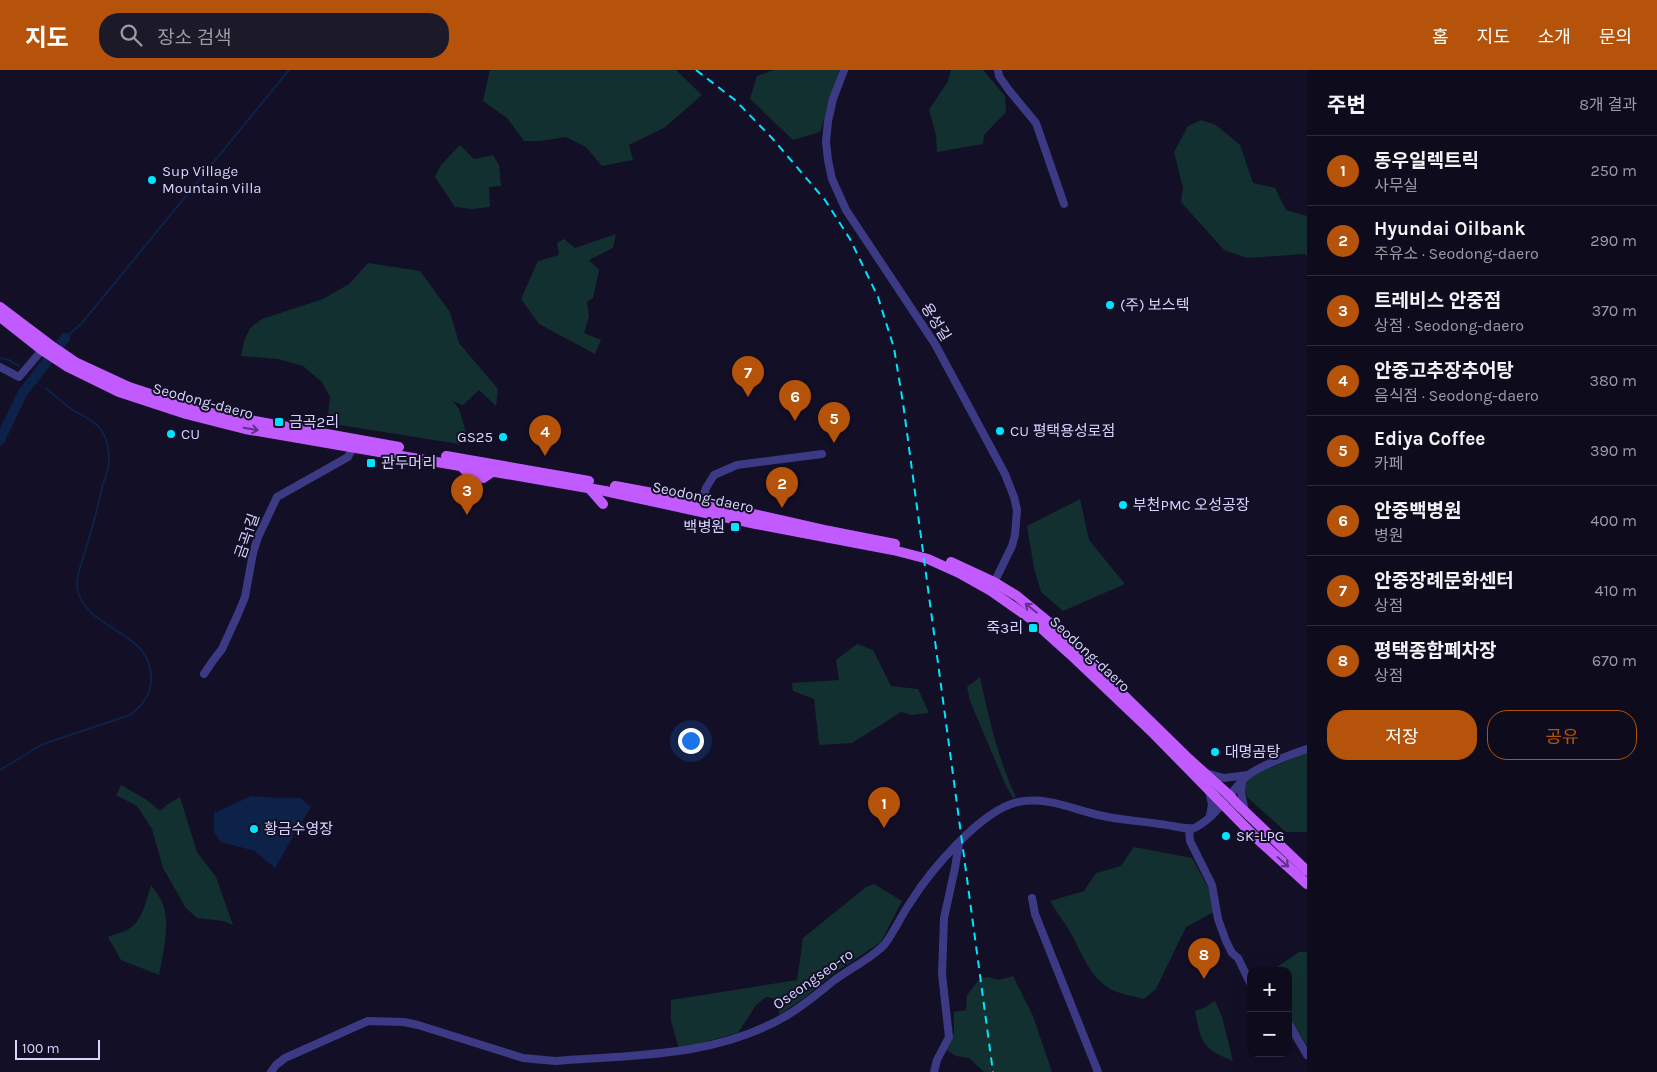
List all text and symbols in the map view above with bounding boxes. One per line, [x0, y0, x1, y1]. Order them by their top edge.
search box [99, 13, 449, 58]
icon: search [117, 21, 145, 49]
text: 지도 [25, 24, 69, 52]
text: 홈 [1432, 26, 1449, 48]
text: 지도 [1477, 26, 1510, 48]
text: 소개 [1538, 26, 1571, 48]
text: 문의 [1599, 26, 1632, 48]
text: 장소 검색 [157, 27, 232, 49]
text: 주변 [1327, 93, 1366, 117]
text: 8개 결과 [1579, 95, 1637, 114]
text: 동우일렉트릭 [1374, 150, 1479, 172]
text: 1 [1340, 161, 1346, 180]
text: 250 m [1590, 161, 1637, 180]
place label: Sup Village Mountain Villa [162, 162, 262, 197]
marker: Sup Village Mountain Villa [146, 174, 158, 186]
text: 사무실 [1374, 176, 1418, 195]
text: Hyundai Oilbank [1374, 218, 1525, 240]
text: 2 [1338, 231, 1348, 250]
text: 290 m [1590, 231, 1637, 250]
text: 주유소 · Seodong-daero [1374, 244, 1539, 263]
text: 트레비스 안중점 [1374, 290, 1501, 312]
place label: (주) 보스텍 [1120, 296, 1189, 314]
marker: (주) 보스텍 [1104, 299, 1116, 311]
street label: 용성길 [917, 300, 955, 344]
text: 3 [1338, 301, 1348, 320]
text: 370 m [1592, 301, 1637, 320]
text: 상점 · Seodong-daero [1374, 316, 1524, 335]
pin: 7 [732, 356, 764, 397]
text: 안중고추장추어탕 [1374, 360, 1514, 382]
text: 4 [1338, 371, 1348, 390]
text: 380 m [1589, 371, 1637, 390]
street label: Seodong-daero [151, 379, 255, 423]
pin: 6 [779, 380, 811, 421]
text: 음식점 · Seodong-daero [1374, 386, 1539, 405]
pin: 5 [818, 402, 850, 443]
place label: 금곡2리 [289, 413, 339, 431]
pin: 4 [529, 415, 561, 456]
marker: 금곡2리 [273, 416, 285, 428]
place label: CU 평택용성로점 [1010, 422, 1115, 440]
place label: CU [181, 425, 200, 443]
one-way arrow [243, 425, 259, 435]
marker: CU 평택용성로점 [994, 425, 1006, 437]
marker: CU [165, 428, 177, 440]
place label: GS25 [457, 428, 493, 446]
text: Ediya Coffee [1374, 428, 1485, 450]
marker: GS25 [497, 431, 509, 443]
text: 5 [1338, 441, 1348, 460]
text: 390 m [1590, 441, 1637, 460]
place label: 관두머리 [381, 454, 436, 472]
text: 카페 [1374, 454, 1403, 473]
marker: 관두머리 [365, 457, 377, 469]
pin: 2 [766, 467, 798, 508]
pin: 3 [451, 474, 483, 515]
street label: Seodong-daero [651, 477, 755, 517]
place label: 부천PMC 오성공장 [1133, 496, 1250, 514]
marker: 부천PMC 오성공장 [1117, 499, 1129, 511]
text: 안중백병원 [1374, 500, 1461, 522]
street label: 금곡1길 [231, 511, 263, 561]
text: 6 [1338, 511, 1348, 530]
text: 400 m [1590, 511, 1637, 530]
place label: 백병원 [684, 518, 725, 536]
marker: 백병원 [729, 521, 741, 533]
text: 병원 [1374, 526, 1403, 545]
text: 안중장례문화센터 [1374, 570, 1514, 592]
text: 7 [1339, 581, 1347, 600]
text: 410 m [1595, 581, 1637, 600]
text: 상점 [1374, 596, 1403, 615]
one-way arrow [1025, 602, 1038, 613]
street label: Seodong-daero [1046, 612, 1134, 696]
place label: 죽3리 [987, 619, 1023, 637]
marker: 죽3리 [1027, 622, 1039, 634]
text: 평택종합폐차장 [1374, 640, 1496, 662]
text: 8 [1338, 651, 1348, 670]
text: 670 m [1592, 651, 1637, 670]
text: 상점 [1374, 666, 1403, 685]
button: 저장 [1327, 710, 1477, 760]
button: 공유 [1487, 710, 1637, 760]
your location [678, 728, 704, 754]
place label: 대명곰탕 [1225, 743, 1280, 761]
marker: 대명곰탕 [1209, 746, 1221, 758]
pin: 1 [868, 787, 900, 828]
place label: 황금수영장 [264, 820, 333, 838]
marker: 황금수영장 [248, 823, 260, 835]
place label: SK-LPG [1236, 827, 1284, 845]
marker: SK-LPG [1220, 830, 1232, 842]
one-way arrow [1276, 856, 1289, 868]
pin: 8 [1188, 938, 1220, 979]
street label: Oseongseo-ro [769, 945, 857, 1013]
map controls [1247, 967, 1292, 1057]
button: + [1247, 967, 1292, 1012]
button: − [1247, 1012, 1292, 1057]
scale bar [15, 1037, 100, 1060]
text: 100 m [22, 1040, 60, 1057]

